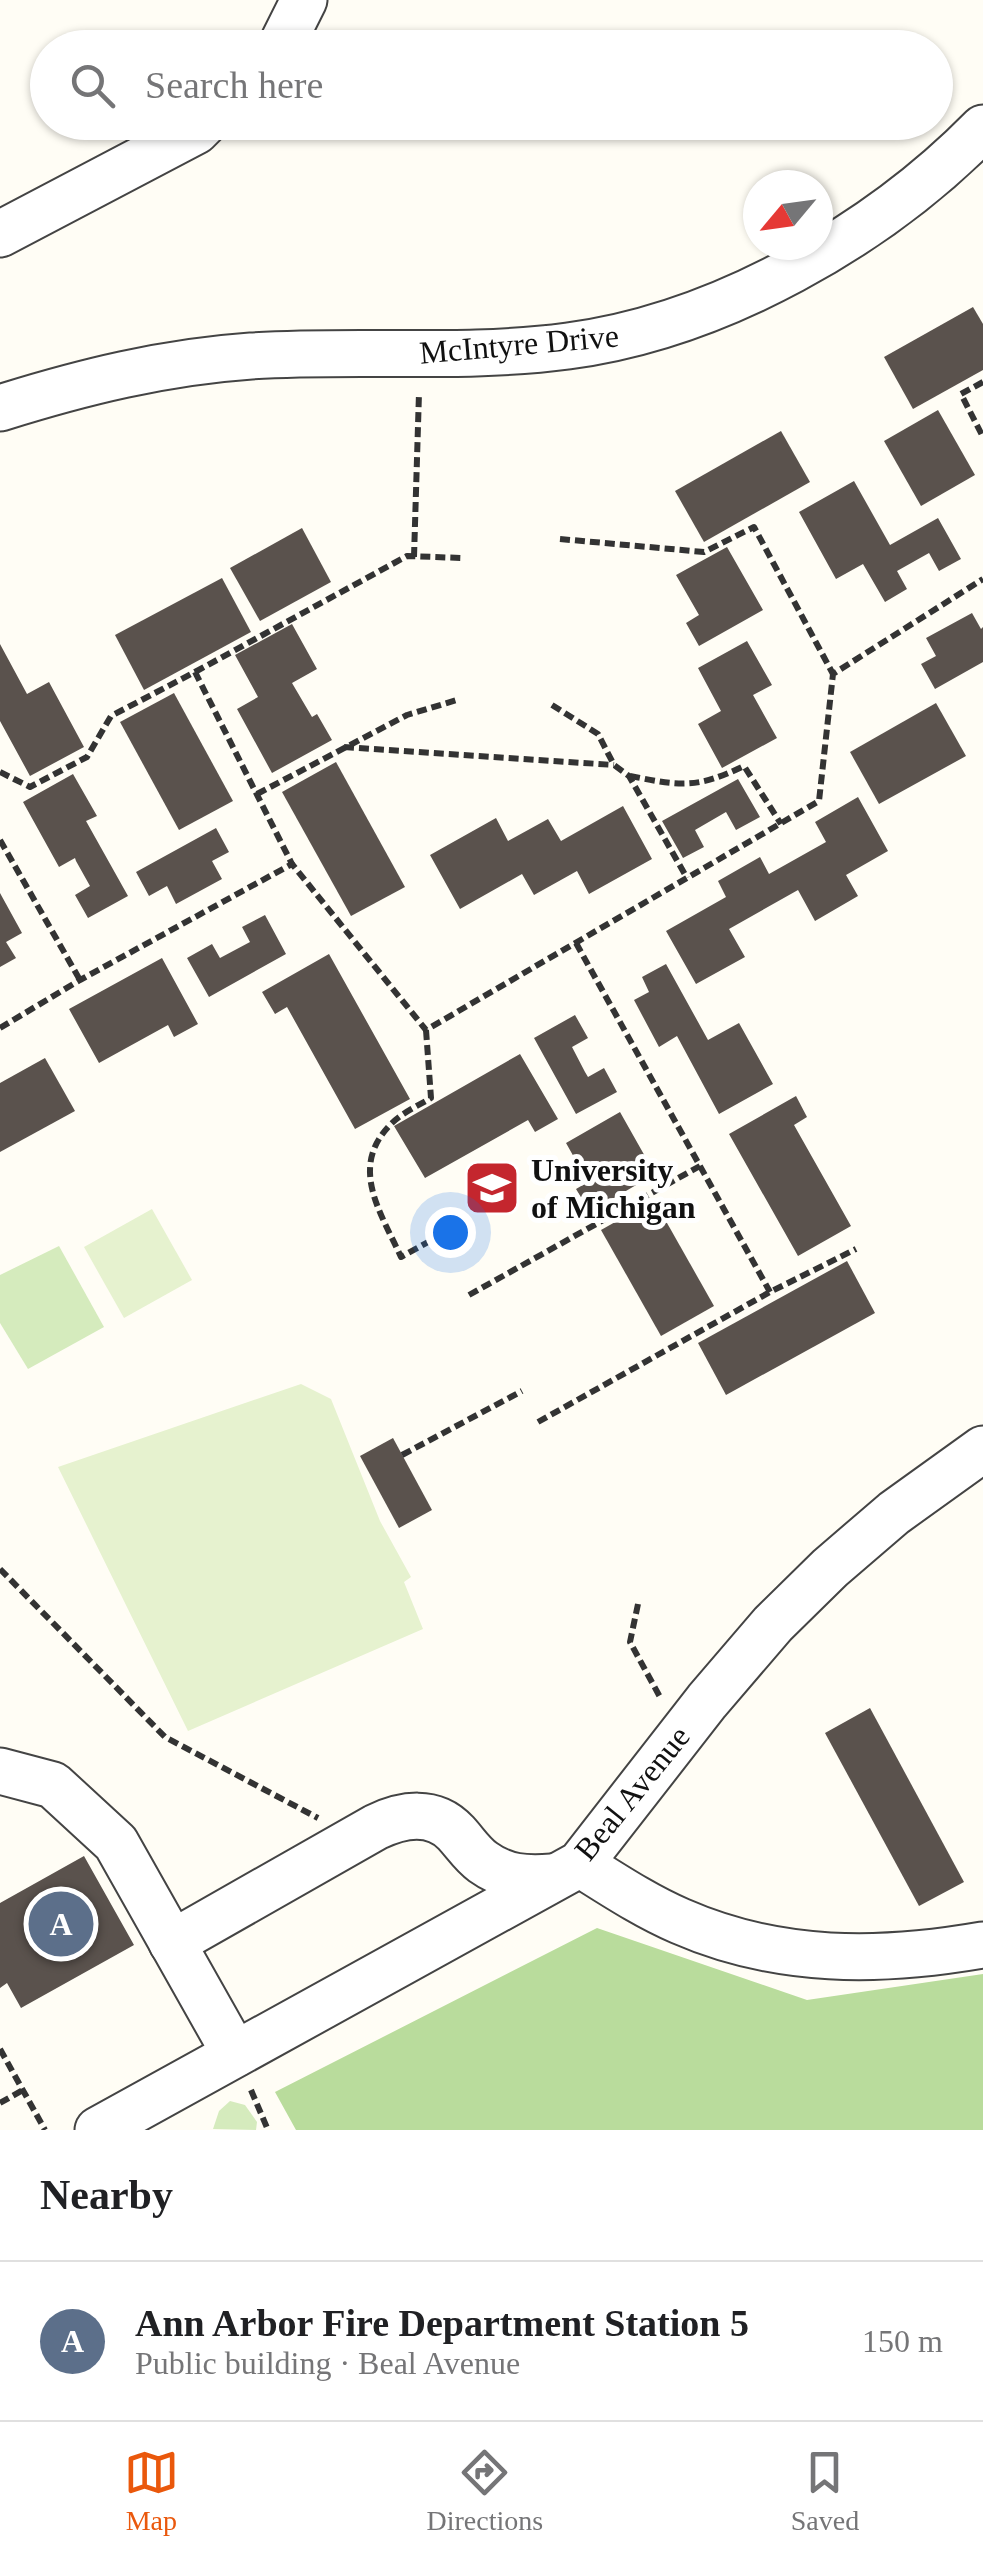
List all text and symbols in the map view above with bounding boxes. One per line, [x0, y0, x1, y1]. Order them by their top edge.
search box [30, 30, 953, 140]
icon: search [65, 58, 120, 113]
text: Search here [145, 64, 323, 106]
north arrow [743, 170, 833, 260]
street label: McIntyre Drive [418, 317, 620, 371]
place label: University of Michigan [531, 1152, 696, 1225]
school or university icon: University of Michigan [462, 1158, 522, 1218]
your location [425, 1207, 476, 1258]
street label: Beal Avenue [567, 1719, 697, 1867]
pin: A [28, 1886, 94, 1962]
text: Nearby [40, 2172, 173, 2218]
text: Ann Arbor Fire Department Station 5 [135, 2302, 749, 2344]
text: A [61, 2323, 84, 2359]
text: 150 m [862, 2323, 943, 2359]
text: Public building · Beal Avenue [135, 2345, 520, 2381]
tab: Map [124, 2445, 179, 2537]
tab: Directions [426, 2445, 543, 2537]
tab: Saved [791, 2445, 859, 2537]

